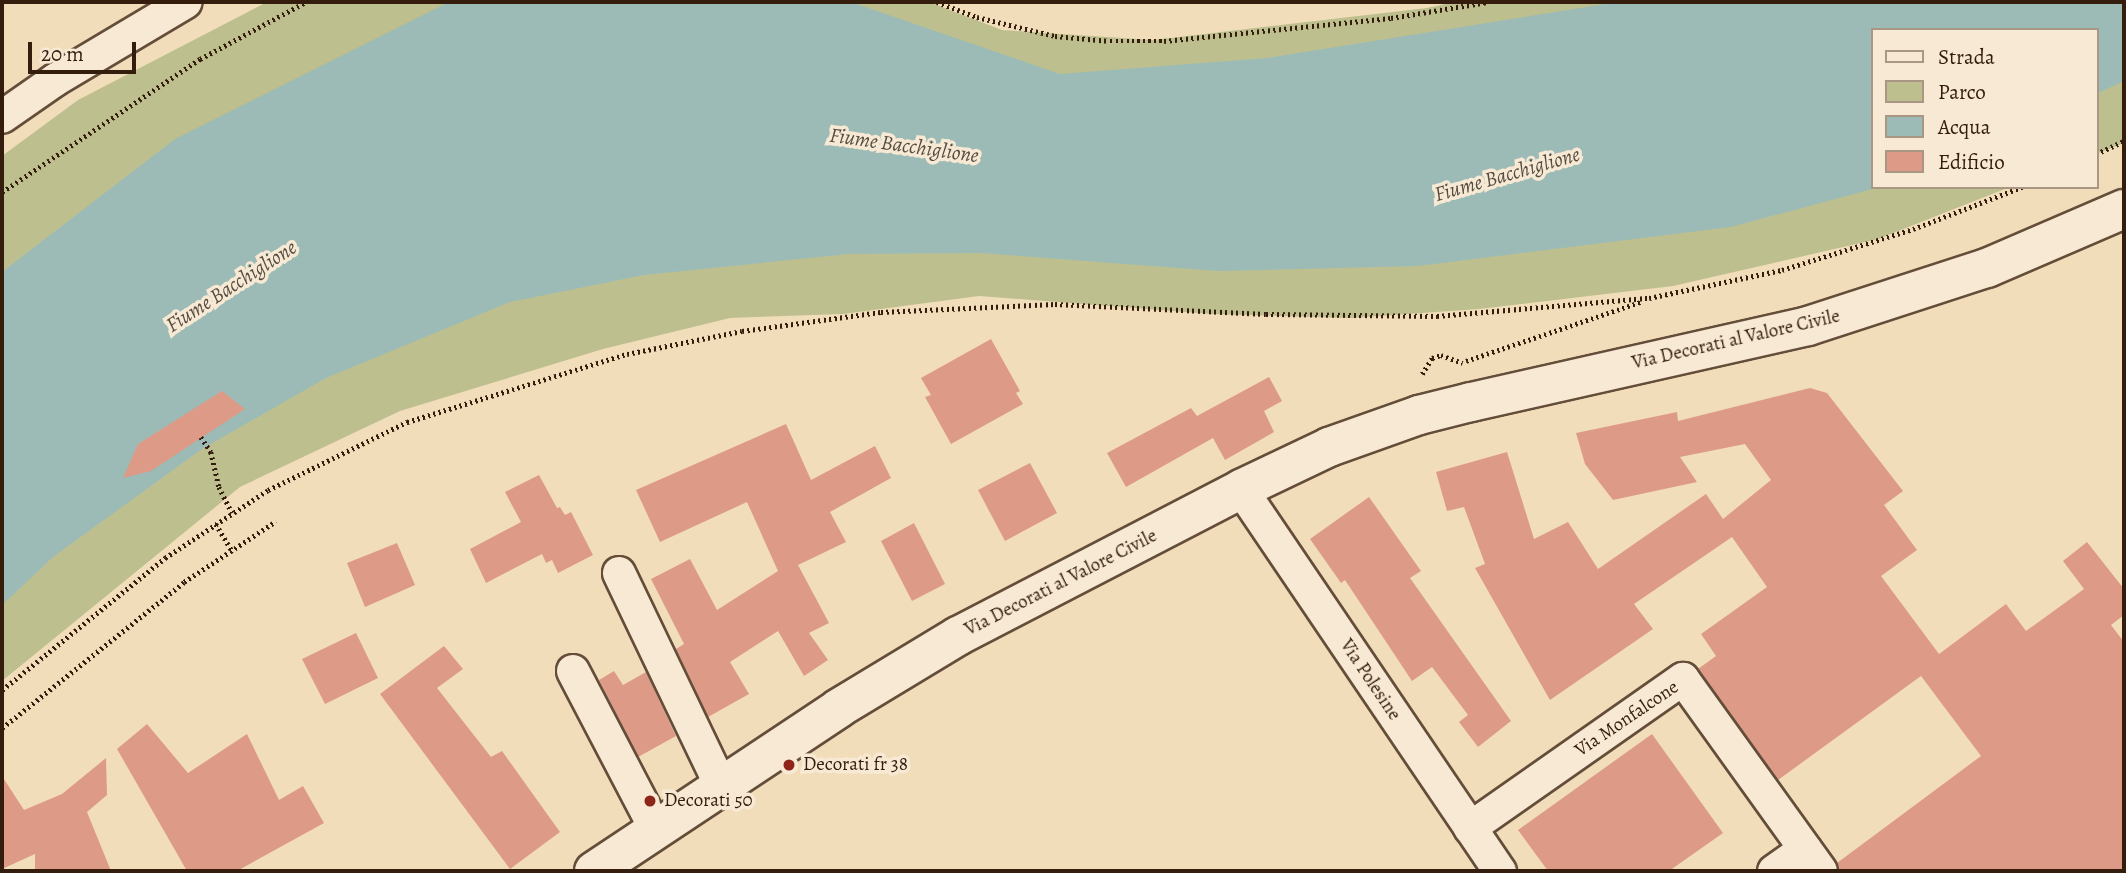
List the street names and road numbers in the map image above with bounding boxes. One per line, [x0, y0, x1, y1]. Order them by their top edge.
street label: Via Decorati al Valore Civile [1630, 305, 1842, 375]
street label: Via Decorati al Valore Civile [961, 525, 1161, 641]
street label: Via Polesine [1335, 635, 1405, 725]
street label: Via Monfalcone [1571, 676, 1683, 762]

